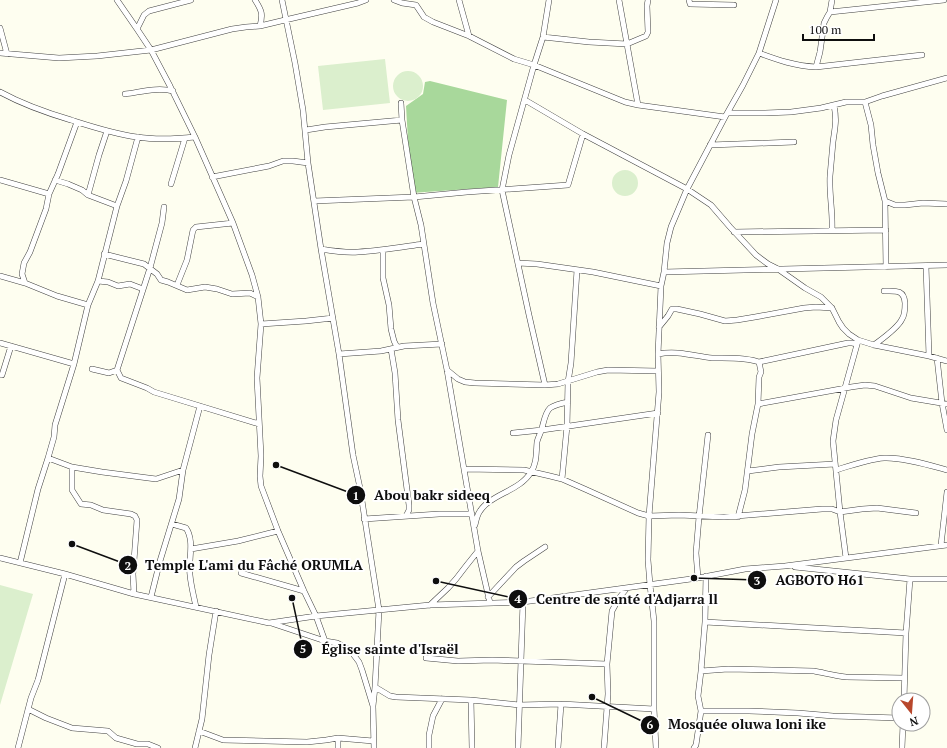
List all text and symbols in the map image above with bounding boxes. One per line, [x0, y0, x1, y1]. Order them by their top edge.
scale bar [803, 16, 874, 42]
text: 100 m [809, 22, 842, 37]
callout: Abou bakr sideeq [346, 482, 498, 508]
text: Abou bakr sideeq [374, 485, 491, 504]
text: 1 [353, 488, 359, 503]
callout: Temple L'ami du Fâché ORUMLA [118, 552, 371, 578]
text: Temple L'ami du Fâché ORUMLA [145, 555, 364, 574]
text: 2 [125, 558, 132, 573]
callout: AGBOTO H61 [747, 567, 872, 593]
text: AGBOTO H61 [776, 570, 864, 589]
text: 3 [754, 573, 761, 588]
callout: Centre de santé d'Adjarra ll [508, 586, 726, 612]
text: Centre de santé d'Adjarra ll [536, 589, 718, 608]
text: 4 [515, 591, 522, 606]
callout: Église sainte d'Israël [293, 636, 466, 662]
text: Église sainte d'Israël [321, 639, 459, 658]
text: 5 [300, 641, 306, 656]
north arrow [891, 692, 931, 732]
callout: Mosquée oluwa loni ike [640, 712, 834, 738]
text: Mosquée oluwa loni ike [668, 714, 827, 733]
text: N [907, 714, 920, 730]
text: 6 [647, 717, 654, 732]

